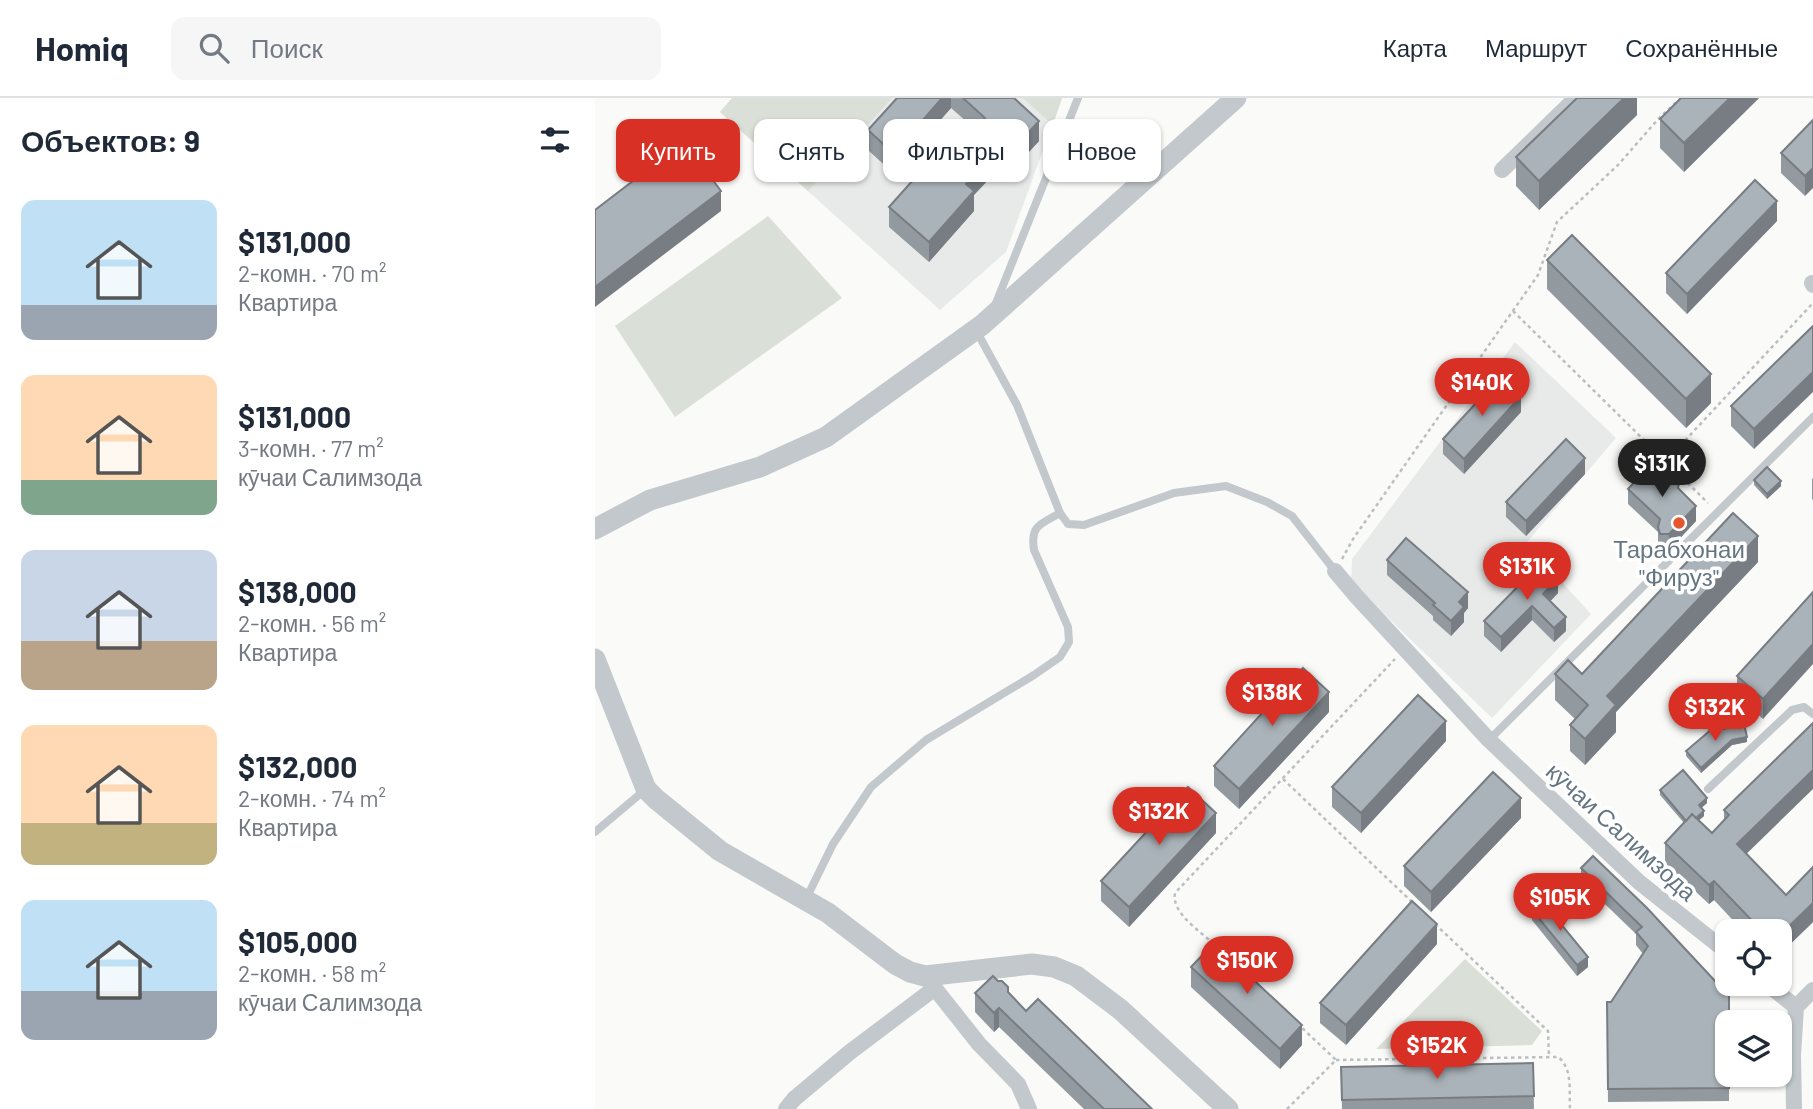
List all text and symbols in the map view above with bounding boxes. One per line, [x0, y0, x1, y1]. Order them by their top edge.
search box [171, 17, 661, 80]
text: Homiq [35, 28, 129, 68]
icon: search [195, 29, 233, 67]
text: Поиск [251, 32, 323, 63]
text: Карта [1383, 33, 1447, 62]
text: Маршрут [1485, 33, 1587, 62]
text: Сохранённые [1625, 33, 1778, 62]
chip: Купить [616, 119, 740, 182]
chip: Снять [754, 119, 869, 182]
chip: Фильтры [883, 119, 1029, 182]
chip: Новое [1043, 119, 1161, 182]
icon: filters [536, 121, 574, 159]
text: Объектов: 9 [21, 122, 200, 158]
text: $131,000 [238, 223, 351, 259]
icon: home [77, 228, 161, 312]
text: 2-комн. · 70 m² [238, 259, 386, 287]
text: Квартира [238, 288, 337, 316]
pin: $140K [1433, 358, 1531, 418]
text: $140K [1451, 367, 1513, 395]
text: $131,000 [238, 398, 351, 434]
icon: home [77, 403, 161, 487]
text: 3-комн. · 77 m² [238, 434, 384, 462]
pin: $131K [1613, 440, 1711, 499]
text: $131K [1634, 448, 1690, 476]
text: кӯчаи Салимзода [238, 463, 422, 491]
marker: Тарабхонаи "Фируз" [1671, 515, 1687, 531]
place label: Тарабхонаи "Фируз" [1613, 534, 1745, 591]
pin: $131K [1478, 542, 1576, 602]
text: $131K [1499, 551, 1555, 579]
text: $138,000 [238, 573, 357, 609]
icon: home [77, 578, 161, 662]
text: 2-комн. · 56 m² [238, 609, 386, 637]
text: Квартира [238, 638, 337, 666]
pin: $138K [1223, 668, 1321, 728]
text: $138K [1242, 677, 1302, 705]
pin: $132K [1666, 684, 1764, 743]
text: $132K [1685, 692, 1746, 720]
text: $132,000 [238, 748, 357, 784]
icon: home [77, 753, 161, 837]
street label: кӯчаи Салимзода [1541, 756, 1704, 906]
text: 2-комн. · 74 m² [238, 784, 386, 812]
pin: $132K [1110, 788, 1208, 847]
text: $132K [1129, 796, 1190, 824]
text: Квартира [238, 813, 337, 841]
pin: $105K [1511, 874, 1609, 933]
text: $105K [1529, 882, 1591, 910]
map controls [1715, 919, 1792, 1087]
button: locate [1715, 919, 1792, 996]
text: $105,000 [238, 923, 358, 959]
icon: home [77, 928, 161, 1012]
pin: $150K [1198, 936, 1296, 996]
text: $150K [1216, 945, 1278, 973]
text: 2-комн. · 58 m² [238, 959, 386, 987]
text: кӯчаи Салимзода [238, 988, 422, 1016]
button: layers [1715, 1010, 1792, 1087]
pin: $152K [1388, 1021, 1486, 1081]
text: $152K [1407, 1030, 1467, 1058]

